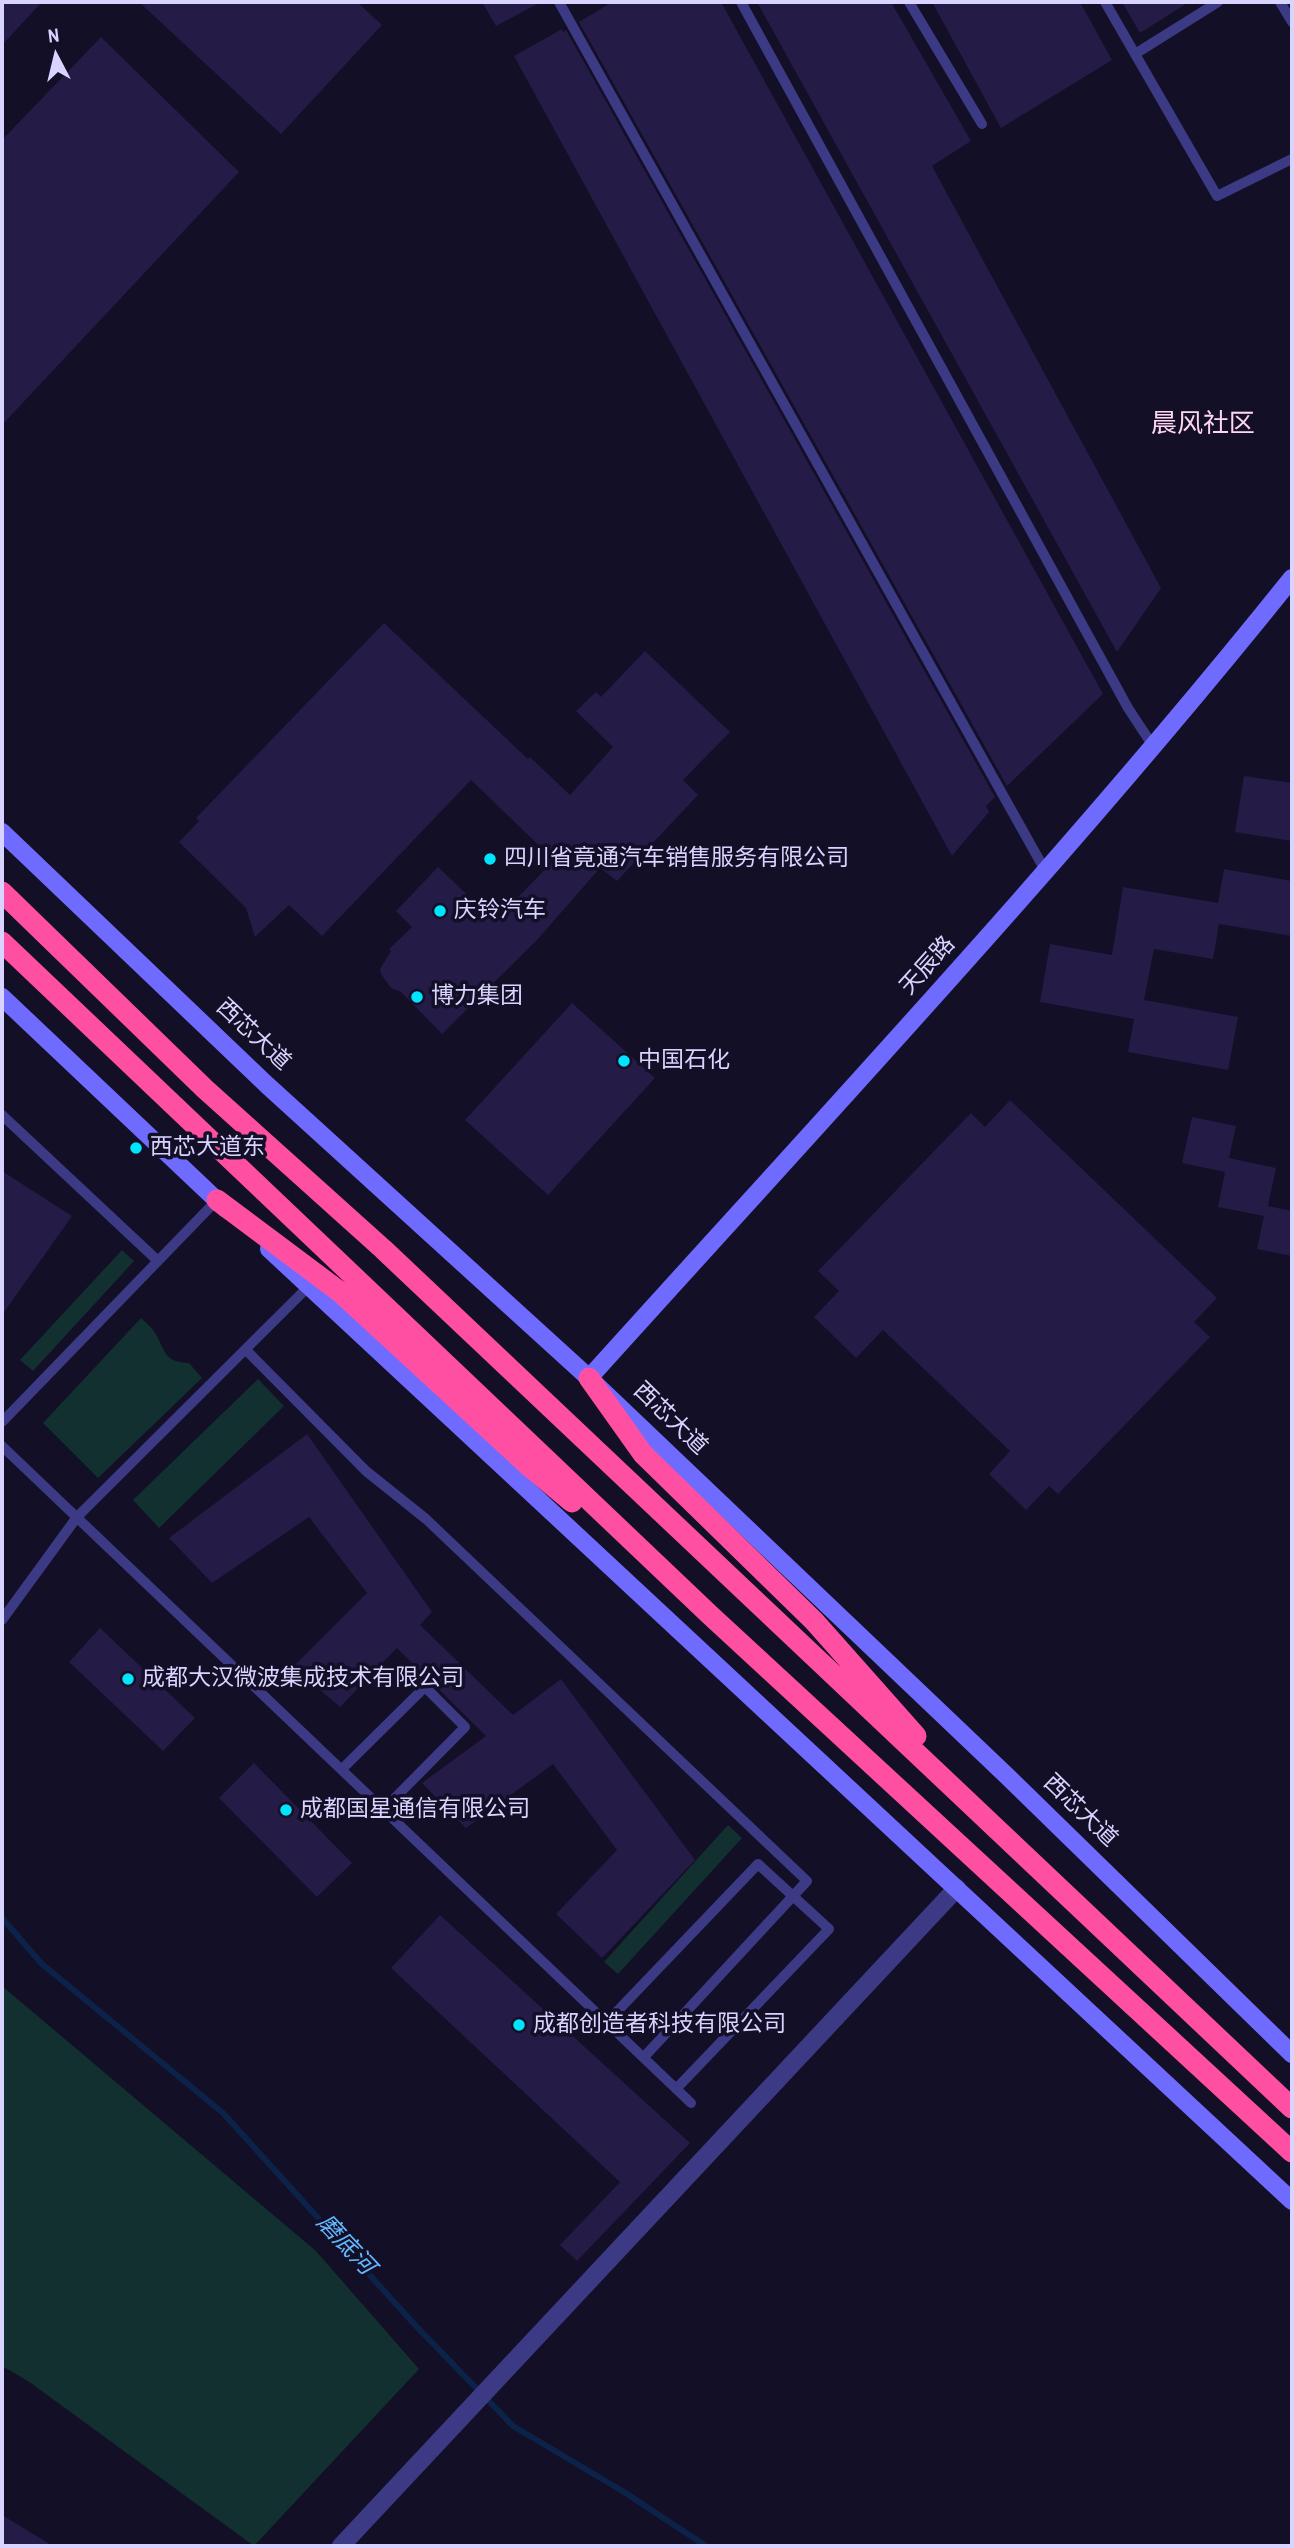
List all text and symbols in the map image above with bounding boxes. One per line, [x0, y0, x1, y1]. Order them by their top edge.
north arrow [21, 21, 91, 91]
text: N [46, 22, 61, 49]
district label: 晨风社区 [1151, 409, 1255, 441]
place label: 四川省竟通汽车销售服务有限公司 [504, 845, 849, 873]
marker: 四川省竟通汽车销售服务有限公司 [482, 851, 498, 867]
place label: 庆铃汽车 [454, 897, 546, 925]
marker: 庆铃汽车 [432, 903, 448, 919]
street label: 天辰路 [895, 931, 961, 1001]
place label: 博力集团 [431, 983, 523, 1011]
marker: 博力集团 [409, 989, 425, 1005]
street label: 西芯大道 [210, 994, 296, 1076]
place label: 中国石化 [638, 1047, 730, 1075]
marker: 中国石化 [616, 1053, 632, 1069]
place label: 西芯大道东 [150, 1134, 265, 1162]
marker: 西芯大道东 [128, 1140, 144, 1156]
street label: 西芯大道 [627, 1377, 713, 1461]
place label: 成都大汉微波集成技术有限公司 [142, 1665, 464, 1693]
marker: 成都大汉微波集成技术有限公司 [120, 1671, 136, 1687]
street label: 西芯大道 [1037, 1769, 1123, 1853]
place label: 成都国星通信有限公司 [300, 1796, 530, 1824]
marker: 成都国星通信有限公司 [278, 1802, 294, 1818]
place label: 成都创造者科技有限公司 [533, 2011, 786, 2039]
marker: 成都创造者科技有限公司 [511, 2017, 527, 2033]
water label: 磨底河 [310, 2209, 380, 2281]

